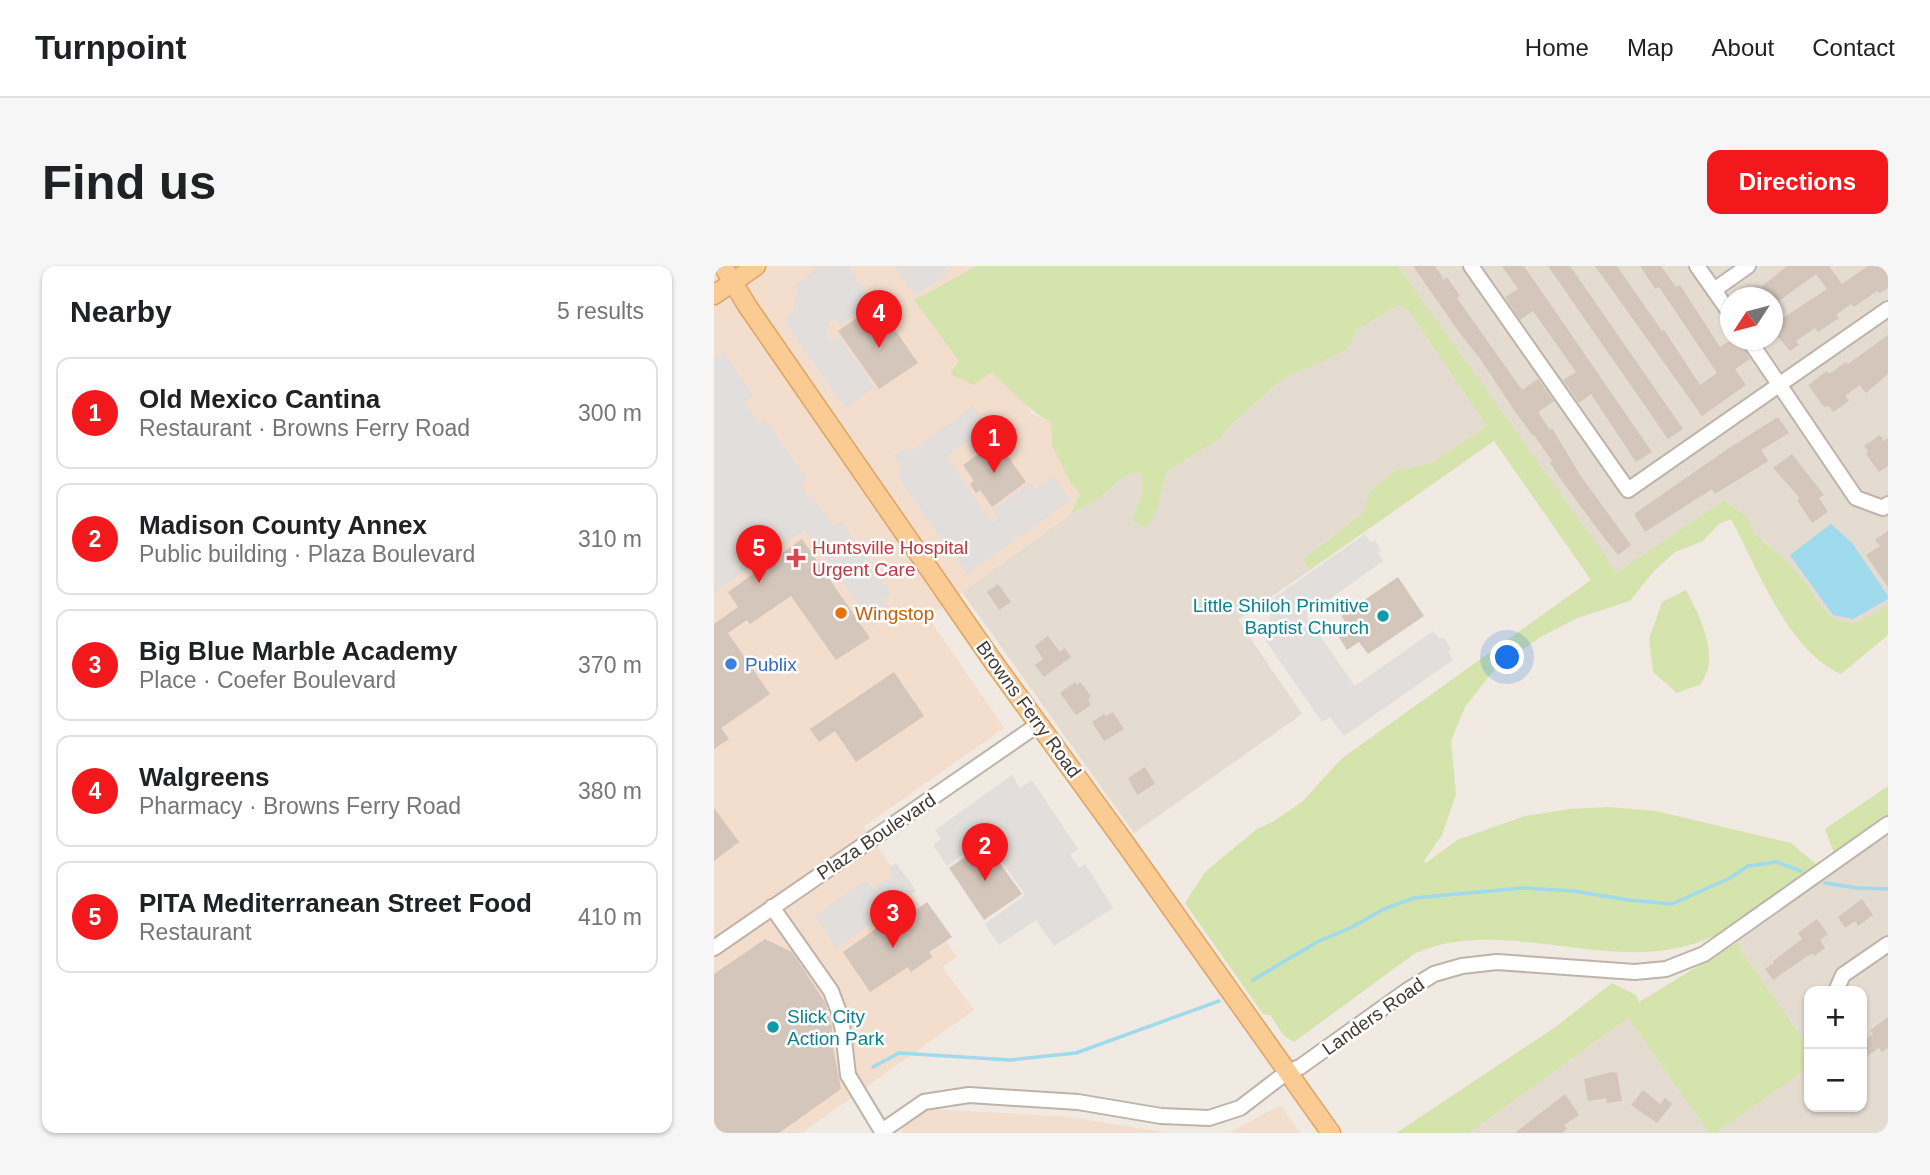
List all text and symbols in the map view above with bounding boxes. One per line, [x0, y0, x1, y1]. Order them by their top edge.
text: Turnpoint [35, 29, 187, 66]
text: Home [1525, 34, 1589, 61]
text: Map [1627, 34, 1674, 61]
text: About [1712, 34, 1774, 61]
text: Contact [1812, 34, 1895, 61]
button: Directions [1707, 150, 1888, 214]
text: Find us [42, 155, 216, 209]
north arrow [1720, 287, 1783, 350]
pin: 4 [856, 290, 902, 348]
text: Nearby [70, 295, 172, 328]
text: 5 results [557, 298, 644, 324]
text: Old Mexico Cantina [139, 384, 380, 414]
text: 1 [89, 400, 101, 426]
text: 300 m [578, 400, 642, 426]
text: Restaurant · Browns Ferry Road [139, 415, 470, 441]
pin: 1 [971, 415, 1017, 473]
text: Madison County Annex [139, 510, 427, 540]
pin: 5 [736, 525, 782, 583]
text: 2 [89, 526, 101, 552]
text: 310 m [578, 526, 642, 552]
place label: Huntsville Hospital Urgent Care [812, 537, 968, 580]
text: Public building · Plaza Boulevard [139, 541, 475, 567]
marker: Huntsville Hospital Urgent Care [786, 548, 806, 568]
place label: Little Shiloh Primitive Baptist Church [1193, 595, 1369, 638]
place label: Wingstop [855, 603, 934, 624]
marker: Wingstop [833, 605, 849, 621]
marker: Little Shiloh Primitive Baptist Church [1375, 608, 1391, 624]
text: Big Blue Marble Academy [139, 636, 457, 666]
street label: Browns Ferry Road [972, 637, 1085, 782]
your location [1490, 640, 1524, 674]
text: 3 [89, 652, 101, 678]
text: 370 m [578, 652, 642, 678]
place label: Publix [745, 654, 797, 675]
marker: Publix [723, 656, 739, 672]
text: Place · Coefer Boulevard [139, 667, 396, 693]
text: Walgreens [139, 762, 270, 792]
text: 4 [89, 778, 101, 804]
text: 380 m [578, 778, 642, 804]
street label: Plaza Boulevard [813, 789, 940, 884]
text: Pharmacy · Browns Ferry Road [139, 793, 461, 819]
pin: 2 [962, 823, 1008, 881]
text: PITA Mediterranean Street Food [139, 888, 532, 918]
pin: 3 [870, 890, 916, 948]
text: 5 [89, 904, 101, 930]
text: 410 m [578, 904, 642, 930]
text: Restaurant [139, 919, 252, 945]
street label: Landers Road [1318, 974, 1428, 1059]
map controls [1804, 986, 1867, 1112]
button: + [1804, 986, 1867, 1049]
place label: Slick City Action Park [787, 1006, 885, 1049]
marker: Slick City Action Park [765, 1019, 781, 1035]
button: − [1804, 1049, 1867, 1112]

